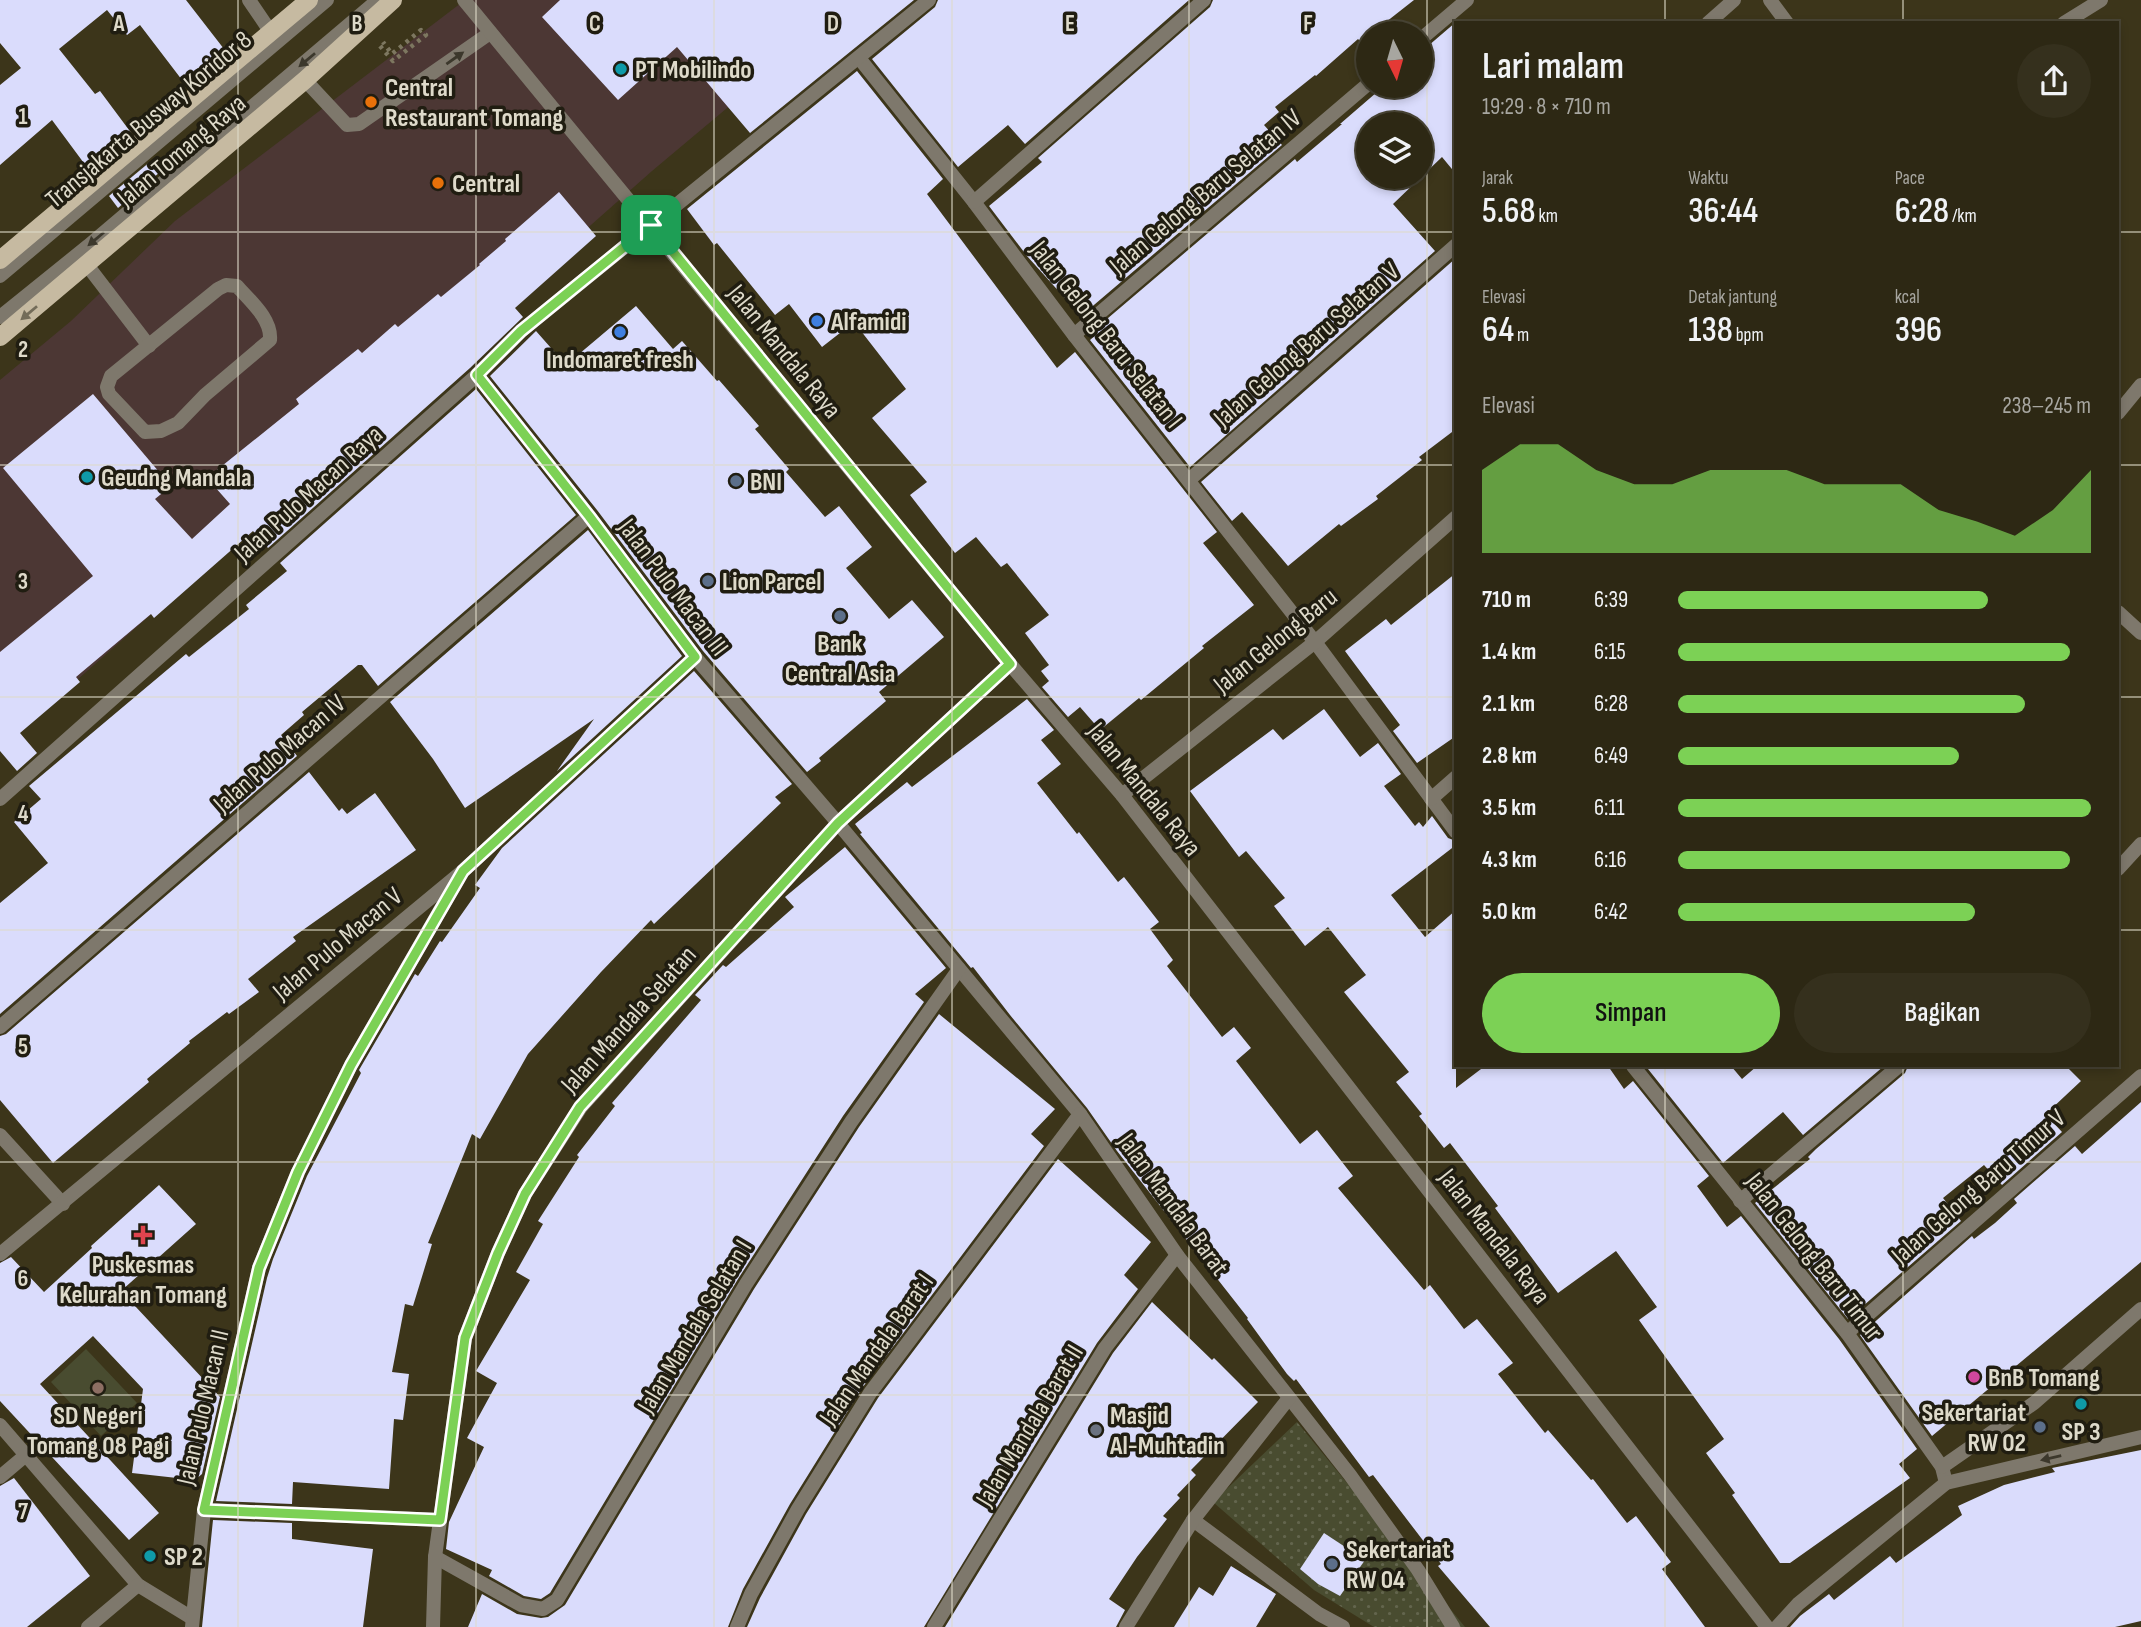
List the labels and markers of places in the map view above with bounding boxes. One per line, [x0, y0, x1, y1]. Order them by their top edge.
place label: PT Mobilindo [635, 55, 752, 86]
marker: PT Mobilindo [613, 61, 629, 77]
place label: Central Restaurant Tomang [385, 73, 563, 134]
marker: Central Restaurant Tomang [363, 94, 379, 110]
place label: Central [452, 169, 520, 200]
marker: Central [430, 175, 446, 191]
pin [621, 195, 681, 255]
place label: Alfamidi [830, 307, 907, 338]
marker: Alfamidi [809, 313, 825, 329]
marker: Indomaret fresh [612, 324, 628, 340]
place label: Indomaret fresh [546, 345, 694, 376]
place label: Geudng Mandala [101, 463, 252, 494]
place label: BNI [750, 467, 782, 498]
marker: Geudng Mandala [79, 469, 95, 485]
marker: BNI [728, 473, 744, 489]
place label: Lion Parcel [722, 567, 822, 598]
marker: Lion Parcel [700, 573, 716, 589]
marker: Bank Central Asia [832, 608, 848, 624]
place label: Bank Central Asia [785, 629, 895, 690]
marker: Puskesmas Kelurahan Tomang [133, 1225, 153, 1245]
place label: Puskesmas Kelurahan Tomang [59, 1250, 227, 1311]
place label: BnB Tomang [1988, 1363, 2100, 1394]
marker: BnB Tomang [1966, 1369, 1982, 1385]
marker: SD Negeri Tomang 08 Pagi [90, 1380, 106, 1396]
marker: SP 3 [2073, 1396, 2089, 1412]
place label: Sekertariat RW 02 [1921, 1398, 2026, 1459]
place label: SD Negeri Tomang 08 Pagi [27, 1401, 169, 1462]
place label: Masjid Al-Muhtadin [1109, 1401, 1225, 1462]
place label: SP 3 [2061, 1417, 2101, 1448]
marker: Sekertariat RW 02 [2032, 1419, 2048, 1435]
marker: Masjid Al-Muhtadin [1088, 1422, 1104, 1438]
place label: Sekertariat RW 04 [1346, 1535, 1451, 1596]
place label: SP 2 [164, 1542, 203, 1573]
marker: SP 2 [142, 1548, 158, 1564]
marker: Sekertariat RW 04 [1324, 1556, 1340, 1572]

